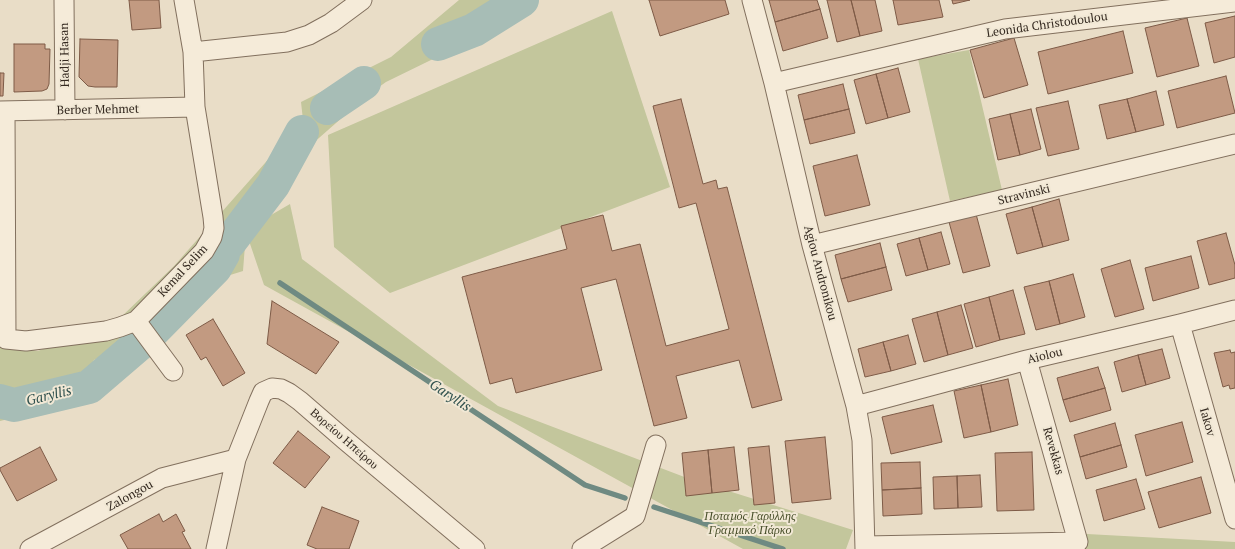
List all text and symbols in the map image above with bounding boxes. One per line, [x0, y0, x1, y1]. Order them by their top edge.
street label: Leonida Christodoulou [985, 9, 1109, 41]
street label: Hadji Hasan [57, 23, 73, 87]
street label: Berber Mehmet [57, 102, 139, 118]
street label: Stravinski [996, 182, 1052, 208]
street label: Agiou Andronikou [800, 224, 840, 322]
street label: Kemal Selim [155, 242, 211, 300]
street label: Aiolou [1026, 345, 1064, 367]
water label: Garyllis [426, 376, 474, 416]
water label: Garyllis [25, 382, 73, 410]
street label: Βορείου Ηπείρου [307, 406, 381, 472]
street label: Iakov [1196, 406, 1218, 438]
street label: Revekkas [1039, 426, 1067, 476]
street label: Zalongou [104, 477, 156, 515]
park label: Ποταμός Γαρύλλης Γραμμικό Πάρκο [704, 510, 796, 538]

